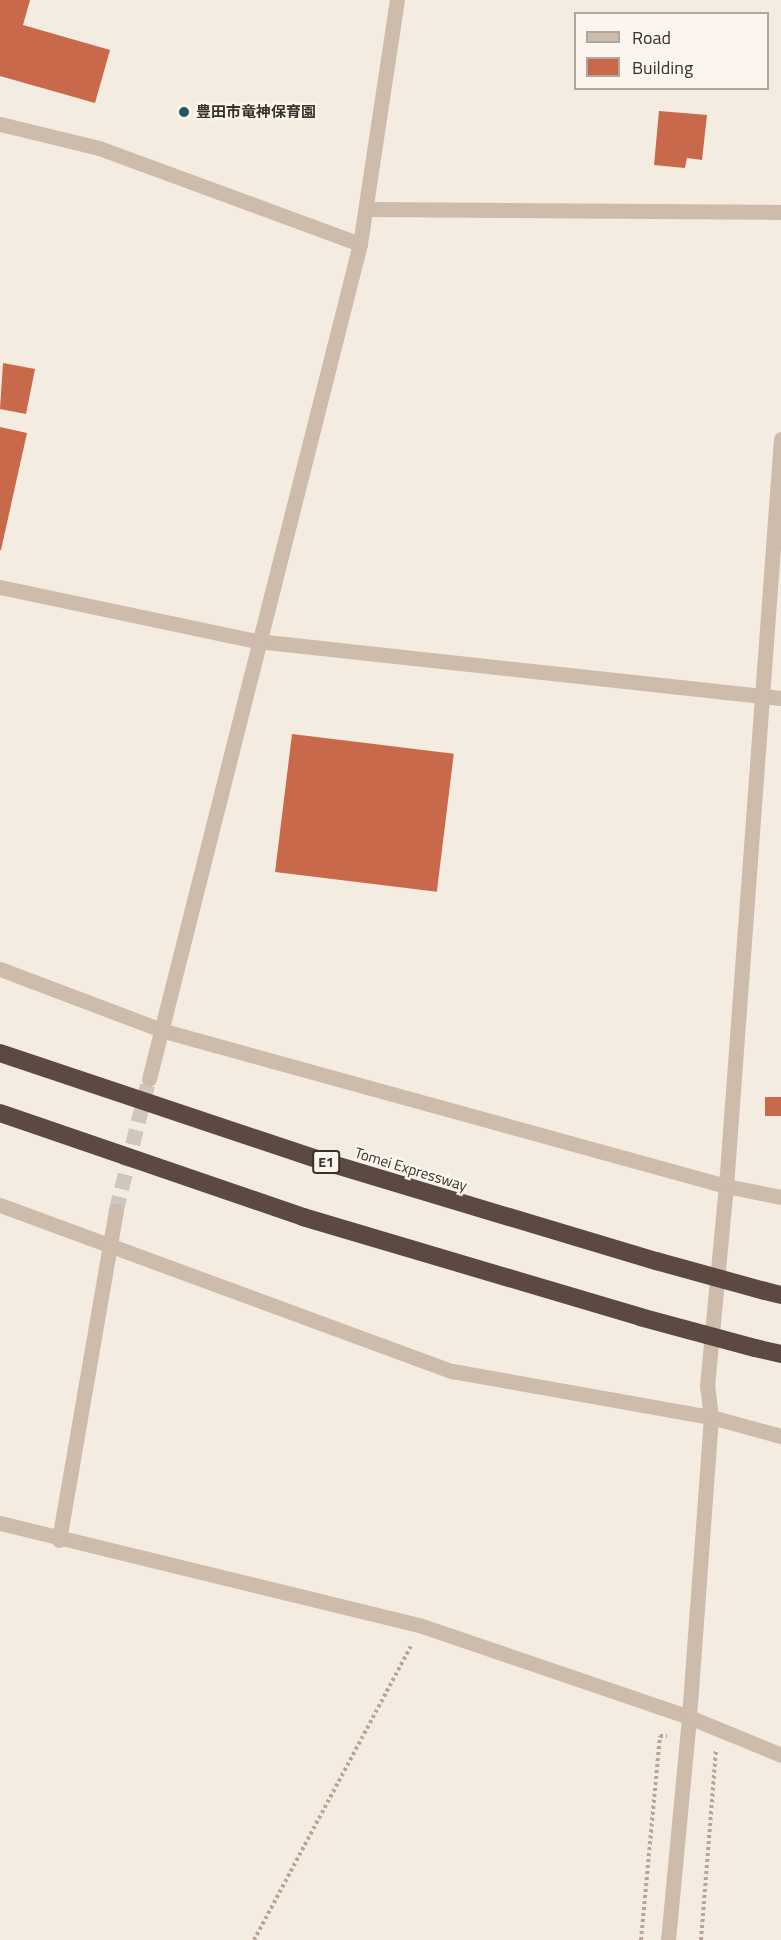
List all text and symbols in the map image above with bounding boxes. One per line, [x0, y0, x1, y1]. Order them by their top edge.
legend [574, 12, 769, 90]
text: Road [632, 24, 671, 51]
text: Building [632, 54, 693, 81]
place label: 豊田市竜神保育園 [196, 103, 316, 121]
marker: 豊田市竜神保育園 [177, 105, 191, 119]
street label: Tomei Expressway [353, 1143, 469, 1195]
road number: E1 [311, 1151, 341, 1173]

